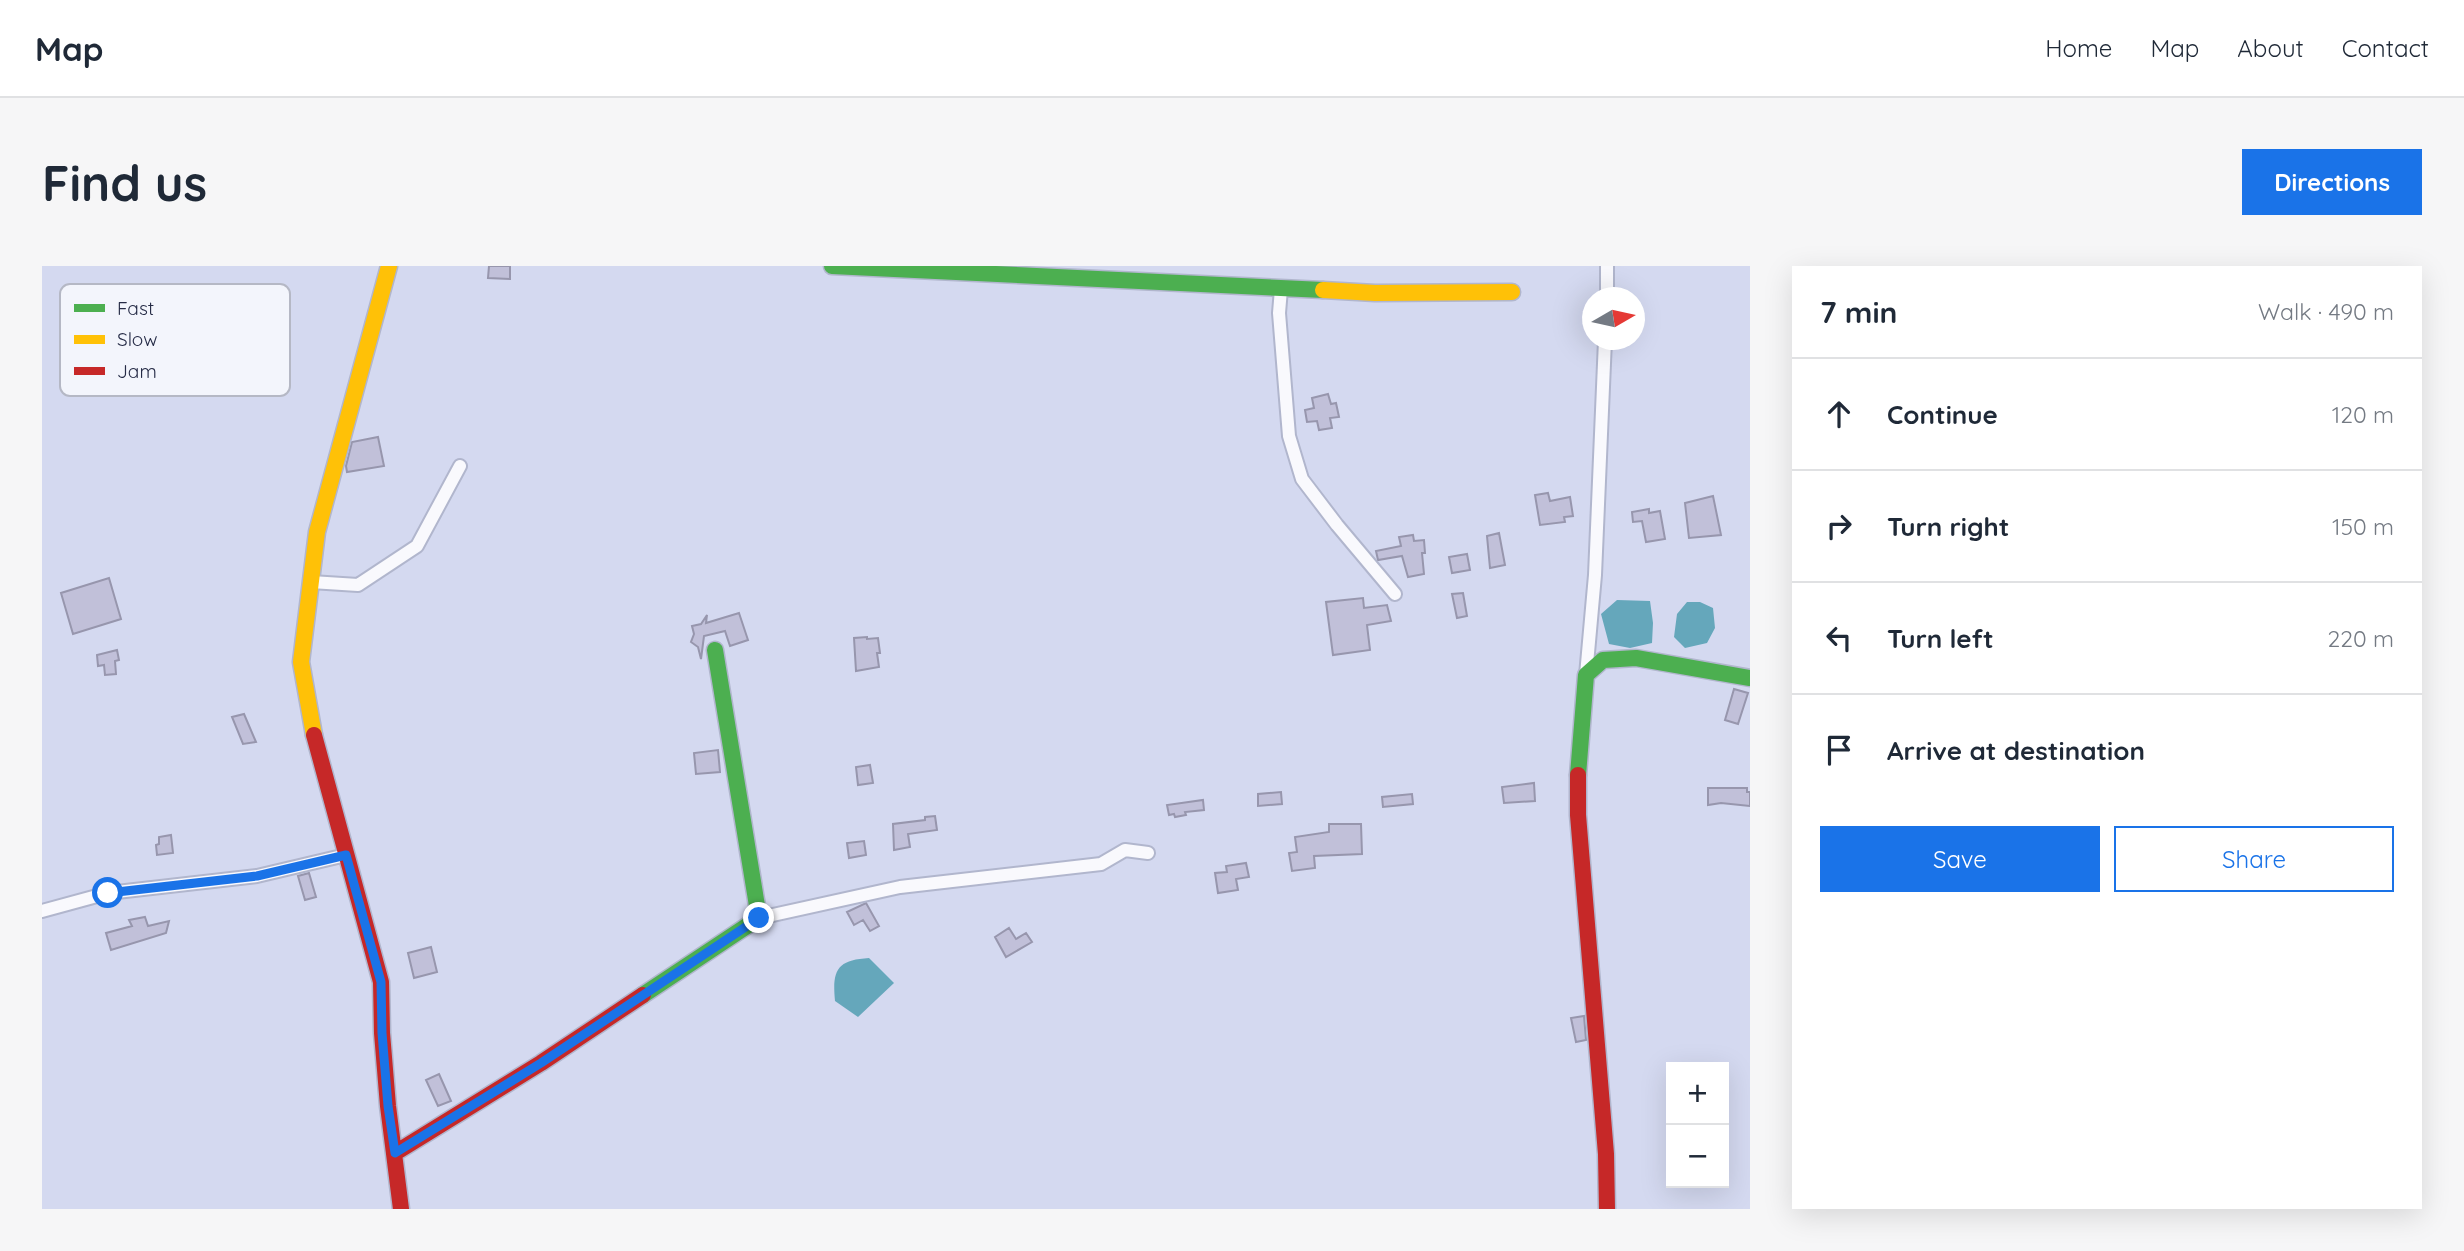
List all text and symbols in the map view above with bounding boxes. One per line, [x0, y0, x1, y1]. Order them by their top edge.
text: Map [35, 28, 103, 69]
text: Home [2045, 33, 2112, 63]
text: Map [2150, 33, 2199, 63]
text: About [2237, 33, 2304, 63]
text: Contact [2342, 33, 2429, 63]
button: Directions [2242, 149, 2422, 215]
text: Find us [42, 152, 207, 213]
legend [60, 284, 290, 396]
north arrow [1582, 287, 1645, 350]
text: 7 min [1820, 293, 1898, 331]
text: Fast [117, 296, 154, 320]
text: Walk · 490 m [2258, 297, 2394, 326]
text: Slow [117, 327, 158, 351]
text: Jam [117, 359, 157, 383]
icon: ahead [1820, 395, 1858, 433]
text: Continue [1887, 398, 1998, 431]
text: 120 m [2332, 400, 2394, 429]
icon: right [1820, 507, 1858, 545]
text: Turn right [1887, 510, 2009, 543]
text: 150 m [2332, 512, 2394, 541]
icon: left [1820, 619, 1858, 657]
text: Turn left [1887, 622, 1994, 655]
text: 220 m [2328, 624, 2394, 653]
icon: arrive [1820, 731, 1858, 769]
text: Arrive at destination [1887, 734, 2145, 767]
button: Save [1820, 826, 2100, 892]
button: Share [2114, 826, 2394, 892]
route start [92, 877, 123, 908]
route end [743, 902, 774, 933]
map controls [1666, 1062, 1729, 1188]
button: + [1666, 1062, 1729, 1125]
button: − [1666, 1125, 1729, 1188]

